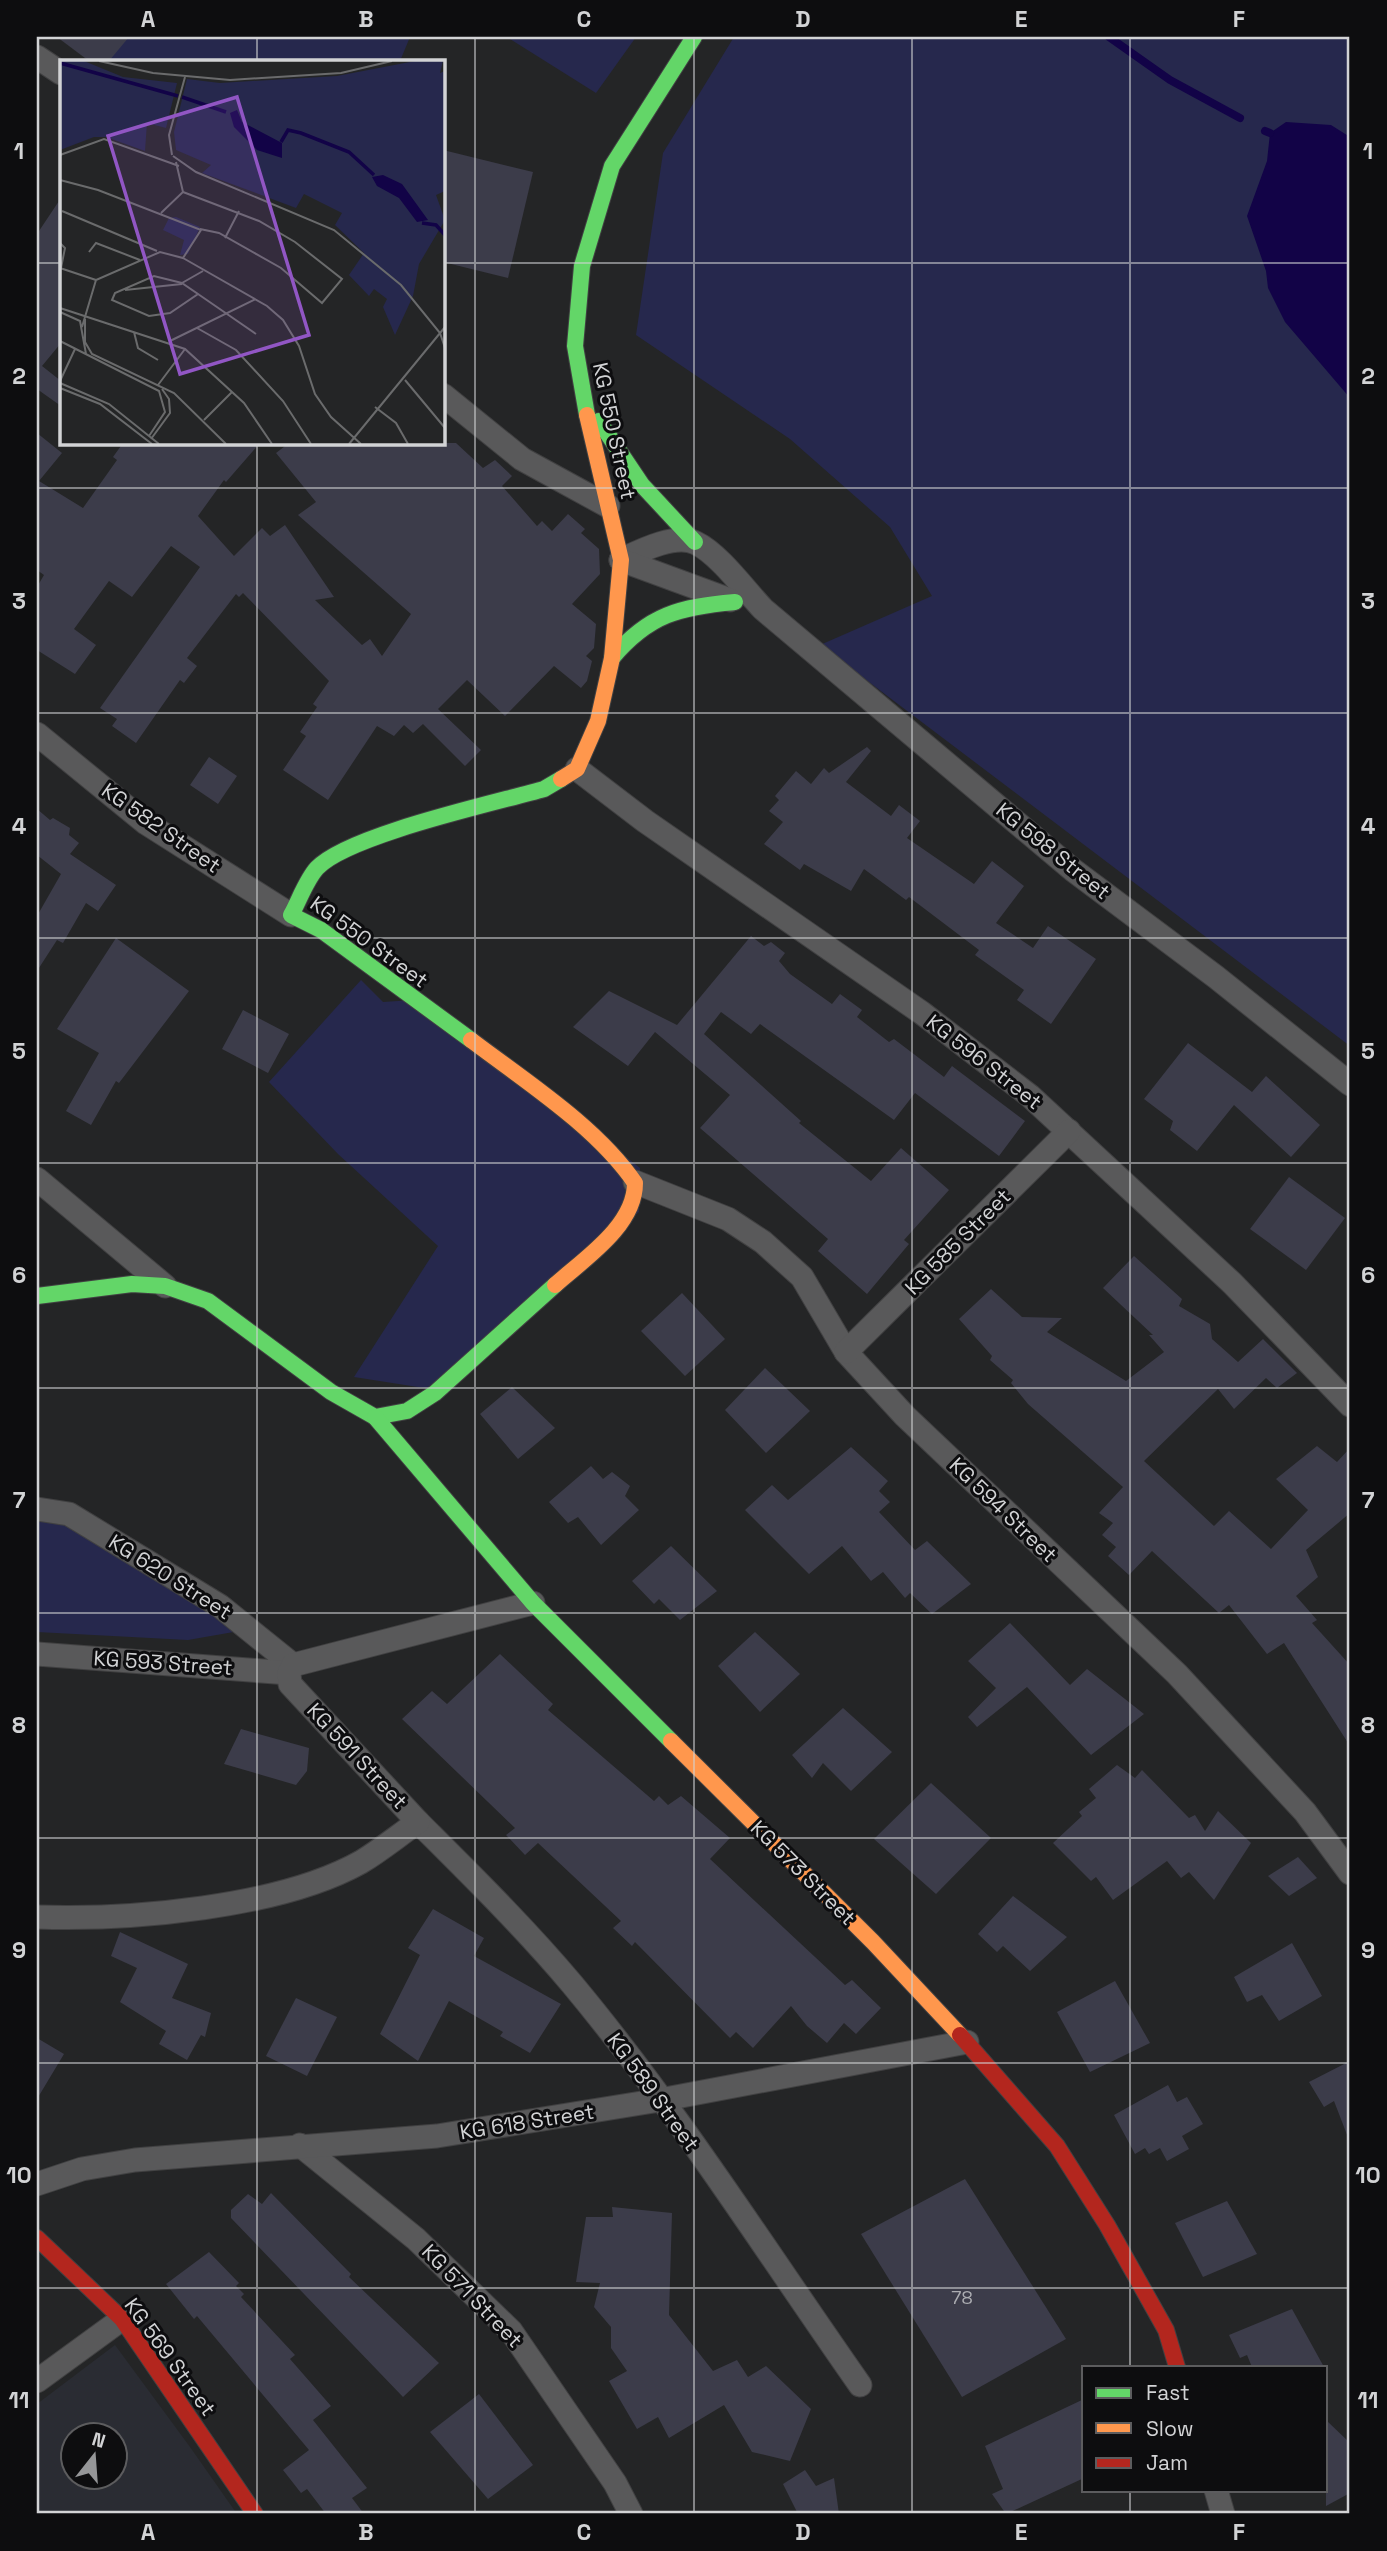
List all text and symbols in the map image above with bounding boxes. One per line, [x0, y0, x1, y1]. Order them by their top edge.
text: A [141, 4, 156, 34]
text: B [358, 4, 374, 34]
text: C [577, 4, 591, 34]
text: D [795, 4, 811, 34]
text: E [1015, 4, 1027, 34]
text: F [1233, 4, 1245, 34]
inset map [60, 60, 444, 444]
text: 1 [14, 136, 24, 166]
text: 1 [1363, 136, 1373, 166]
street label: KG 550 Street [587, 360, 642, 502]
text: 2 [12, 361, 26, 391]
text: 2 [1361, 361, 1375, 391]
text: 3 [12, 586, 26, 616]
text: 3 [1361, 586, 1375, 616]
street label: KG 582 Street [96, 777, 226, 879]
street label: KG 598 Street [991, 796, 1116, 905]
text: 4 [12, 811, 27, 841]
text: 4 [1361, 811, 1376, 841]
street label: KG 550 Street [305, 890, 434, 994]
street label: KG 596 Street [921, 1008, 1048, 1115]
text: 5 [12, 1036, 26, 1066]
text: 5 [1361, 1036, 1375, 1066]
street label: KG 585 Street [899, 1183, 1016, 1300]
text: 6 [12, 1260, 26, 1290]
text: 6 [1361, 1260, 1375, 1290]
street label: KG 594 Street [944, 1451, 1063, 1568]
text: 7 [13, 1485, 26, 1515]
text: 7 [1362, 1485, 1375, 1515]
street label: KG 620 Street [104, 1528, 237, 1625]
street label: KG 593 Street [93, 1644, 233, 1681]
street label: KG 591 Street [301, 1697, 413, 1814]
text: 8 [12, 1710, 26, 1740]
text: 8 [1361, 1710, 1375, 1740]
street label: KG 573 Street [745, 1814, 862, 1931]
text: 9 [12, 1935, 26, 1965]
text: 9 [1361, 1935, 1375, 1965]
street label: KG 589 Street [601, 2027, 705, 2156]
street label: KG 618 Street [458, 2098, 596, 2145]
text: 10 [6, 2160, 32, 2190]
text: 10 [1355, 2160, 1381, 2190]
street label: KG 571 Street [416, 2238, 529, 2353]
house number: 78 [951, 2286, 973, 2309]
street label: KG 569 Street [119, 2292, 222, 2421]
legend [1082, 2366, 1328, 2492]
text: Fast [1146, 2379, 1190, 2406]
text: 11 [9, 2385, 29, 2415]
text: 11 [1358, 2385, 1378, 2415]
text: Slow [1146, 2415, 1194, 2442]
north arrow [60, 2422, 130, 2492]
text: N [89, 2426, 109, 2454]
text: Jam [1146, 2449, 1188, 2476]
text: A [141, 2517, 156, 2547]
text: B [358, 2517, 374, 2547]
text: C [577, 2517, 591, 2547]
text: D [795, 2517, 811, 2547]
text: E [1015, 2517, 1027, 2547]
text: F [1233, 2517, 1245, 2547]

